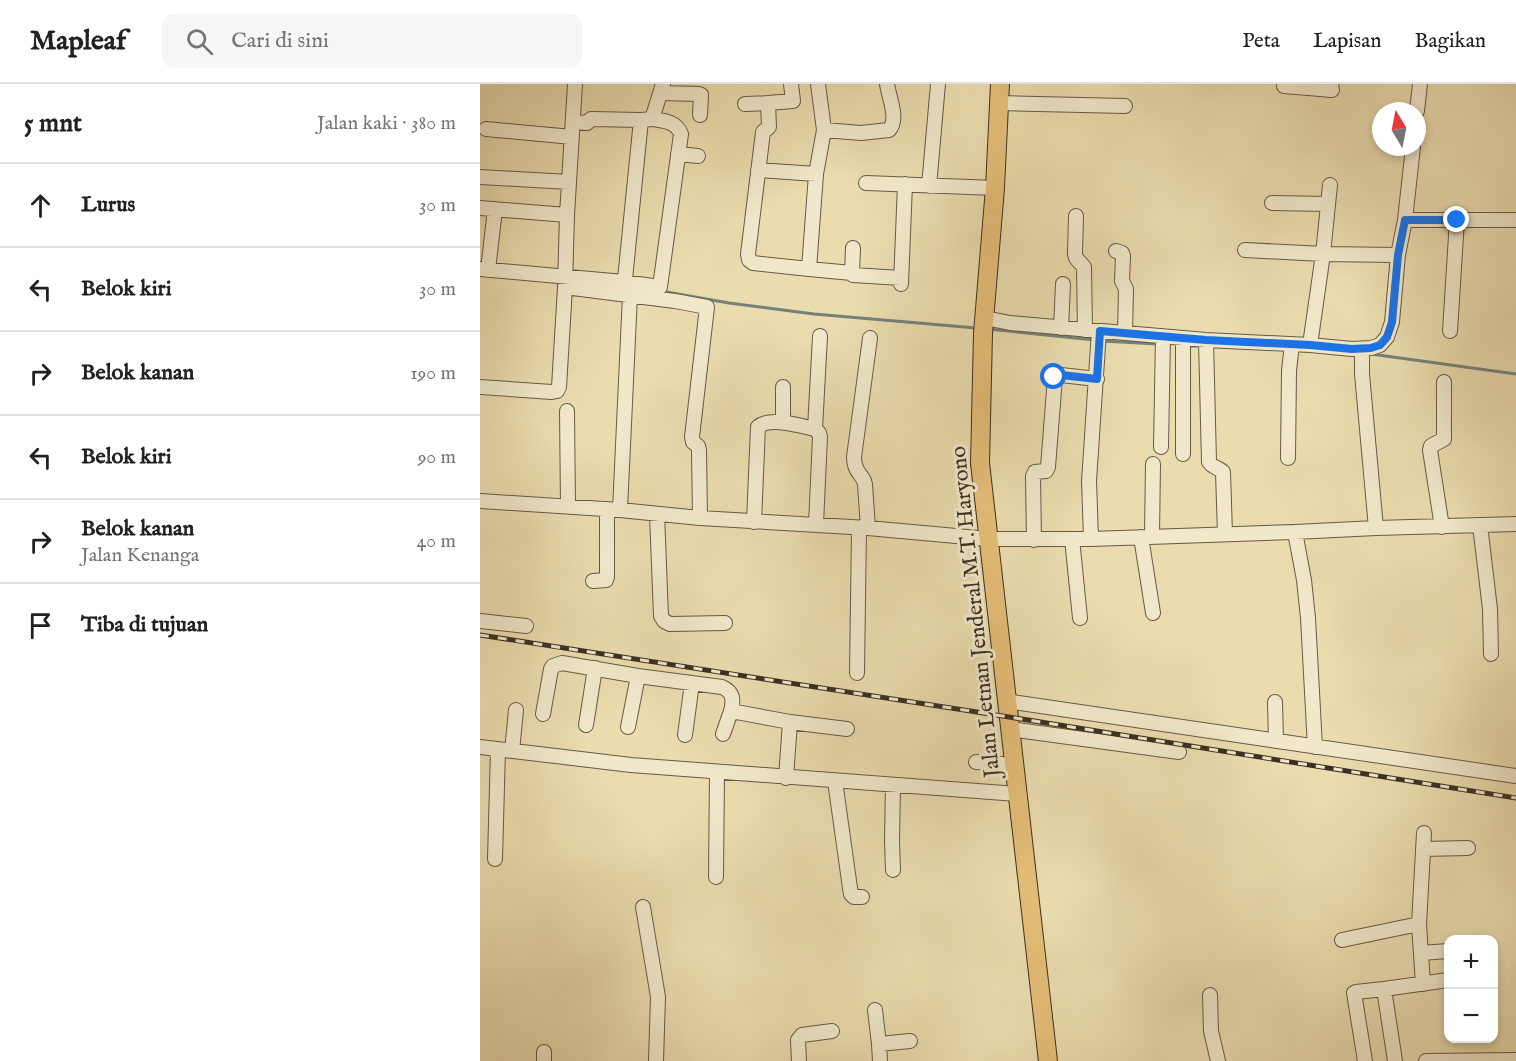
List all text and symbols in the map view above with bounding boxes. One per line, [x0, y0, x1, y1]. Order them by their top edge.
search box [162, 14, 582, 68]
text: Mapleaf [30, 24, 126, 59]
icon: search [183, 25, 216, 58]
text: Cari di sini [231, 27, 329, 55]
text: Peta [1242, 28, 1280, 55]
text: Lapisan [1313, 28, 1382, 55]
text: Bagikan [1415, 28, 1486, 55]
north arrow [1372, 102, 1426, 156]
text: 5 mnt [24, 107, 82, 140]
text: Jalan kaki · 380 m [317, 111, 456, 136]
icon: ahead [24, 189, 57, 222]
text: Lurus [81, 191, 135, 219]
text: 30 m [419, 193, 456, 218]
route end [1443, 206, 1469, 232]
icon: left [24, 273, 57, 306]
text: Belok kiri [81, 275, 172, 303]
text: 30 m [419, 277, 456, 302]
icon: right [24, 357, 57, 390]
text: Belok kanan [81, 359, 194, 387]
text: 190 m [410, 361, 456, 386]
route start [1040, 363, 1066, 389]
icon: left [24, 441, 57, 474]
text: Belok kiri [81, 443, 172, 471]
text: 90 m [418, 445, 456, 470]
street label: Jalan Letnan Jenderal M.T. Haryono [945, 445, 1008, 782]
text: Belok kanan [81, 515, 194, 543]
icon: right [24, 525, 57, 558]
text: 40 m [417, 529, 456, 554]
text: Jalan Kenanga [81, 543, 200, 568]
icon: arrive [24, 609, 57, 642]
text: Tiba di tujuan [81, 611, 208, 639]
map controls [1444, 935, 1498, 1043]
button: + [1444, 935, 1498, 989]
button: − [1444, 989, 1498, 1043]

